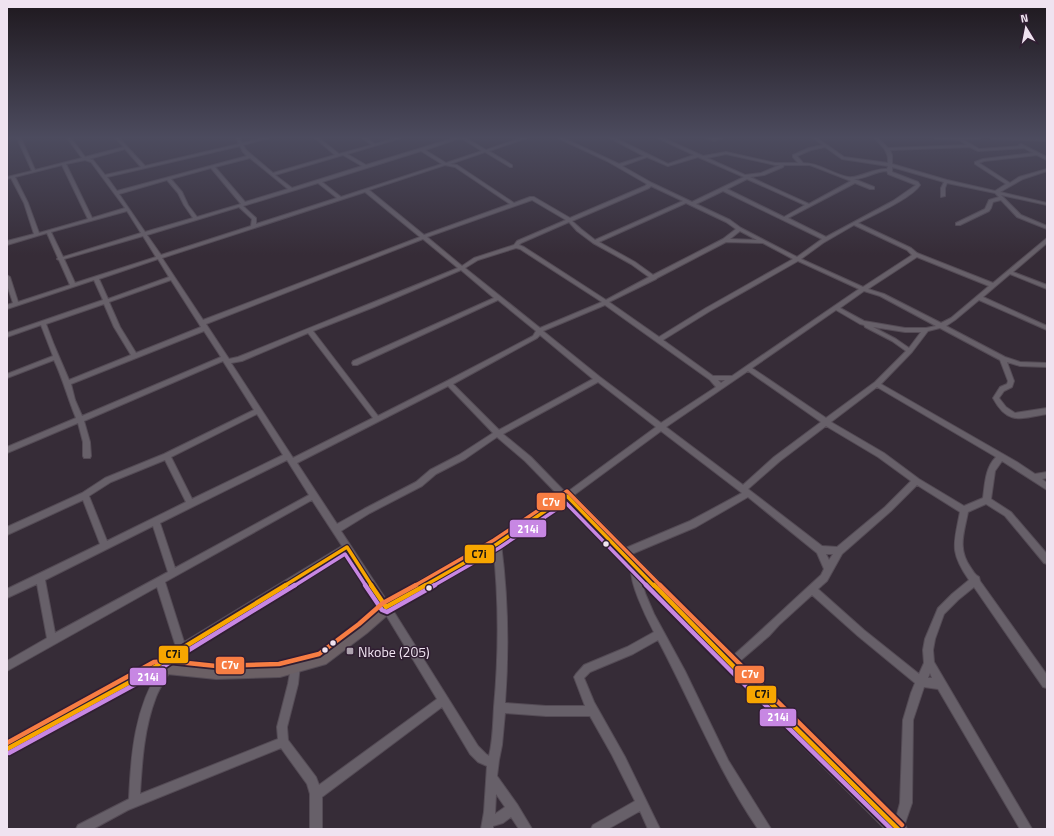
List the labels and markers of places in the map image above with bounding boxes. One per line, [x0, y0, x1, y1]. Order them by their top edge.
unlabelled marker [601, 539, 611, 549]
unlabelled marker [424, 583, 434, 593]
unlabelled marker [328, 638, 338, 648]
place label: Nkobe (205) [358, 641, 430, 662]
unlabelled marker [320, 645, 330, 655]
marker: Nkobe (205) [345, 646, 355, 656]

